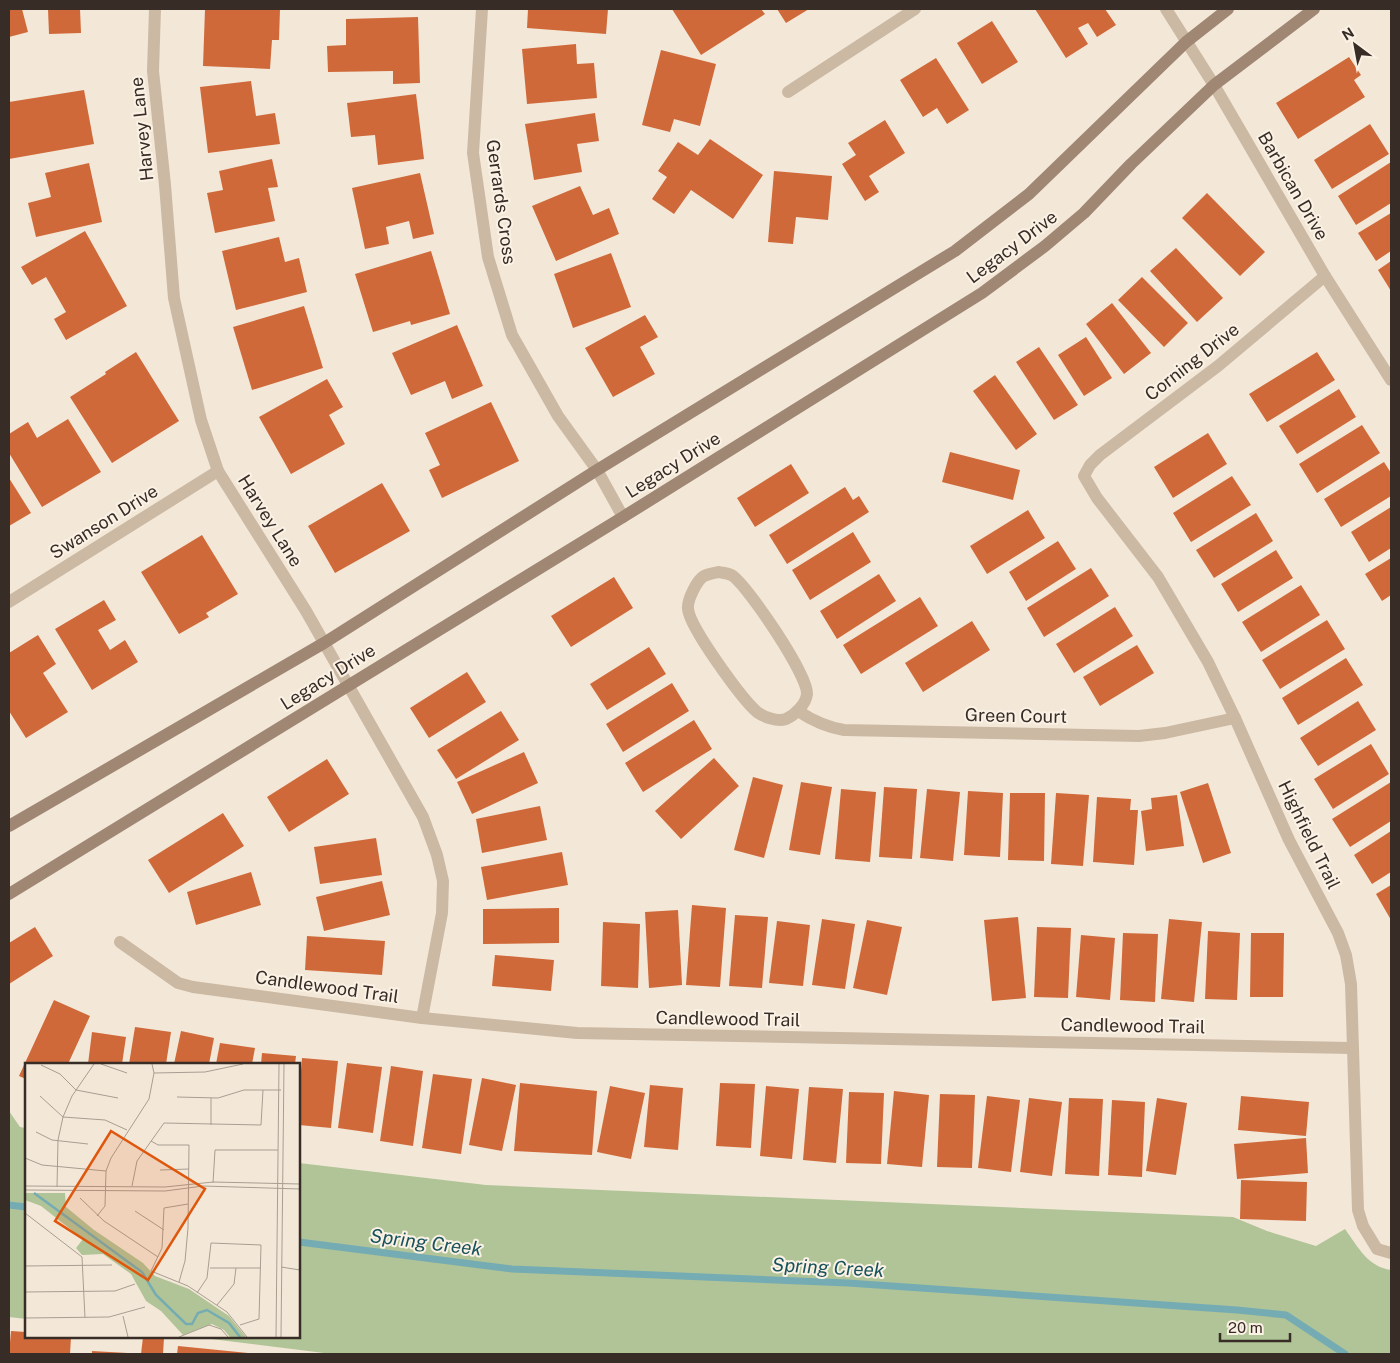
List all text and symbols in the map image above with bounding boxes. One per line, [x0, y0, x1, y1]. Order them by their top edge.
north arrow [1330, 20, 1380, 70]
text: N [1339, 24, 1357, 44]
street label: Harvey Lane [126, 76, 157, 182]
street label: Barbican Drive [1254, 128, 1333, 244]
street label: Gerrards Cross [482, 138, 521, 266]
street label: Legacy Drive [962, 206, 1061, 287]
street label: Corning Drive [1140, 318, 1243, 405]
street label: Legacy Drive [621, 427, 724, 502]
street label: Harvey Lane [234, 471, 307, 571]
street label: Swanson Drive [46, 480, 162, 563]
street label: Legacy Drive [276, 639, 379, 714]
street label: Green Court [965, 704, 1067, 727]
street label: Highfield Trail [1274, 777, 1345, 892]
street label: Candlewood Trail [254, 966, 400, 1007]
street label: Candlewood Trail [656, 1007, 801, 1030]
street label: Candlewood Trail [1061, 1014, 1206, 1037]
inset map [25, 1063, 300, 1338]
water label: Spring Creek [369, 1224, 484, 1260]
water label: Spring Creek [771, 1253, 885, 1281]
scale bar [1220, 1310, 1290, 1342]
text: 20 m [1228, 1319, 1263, 1336]

